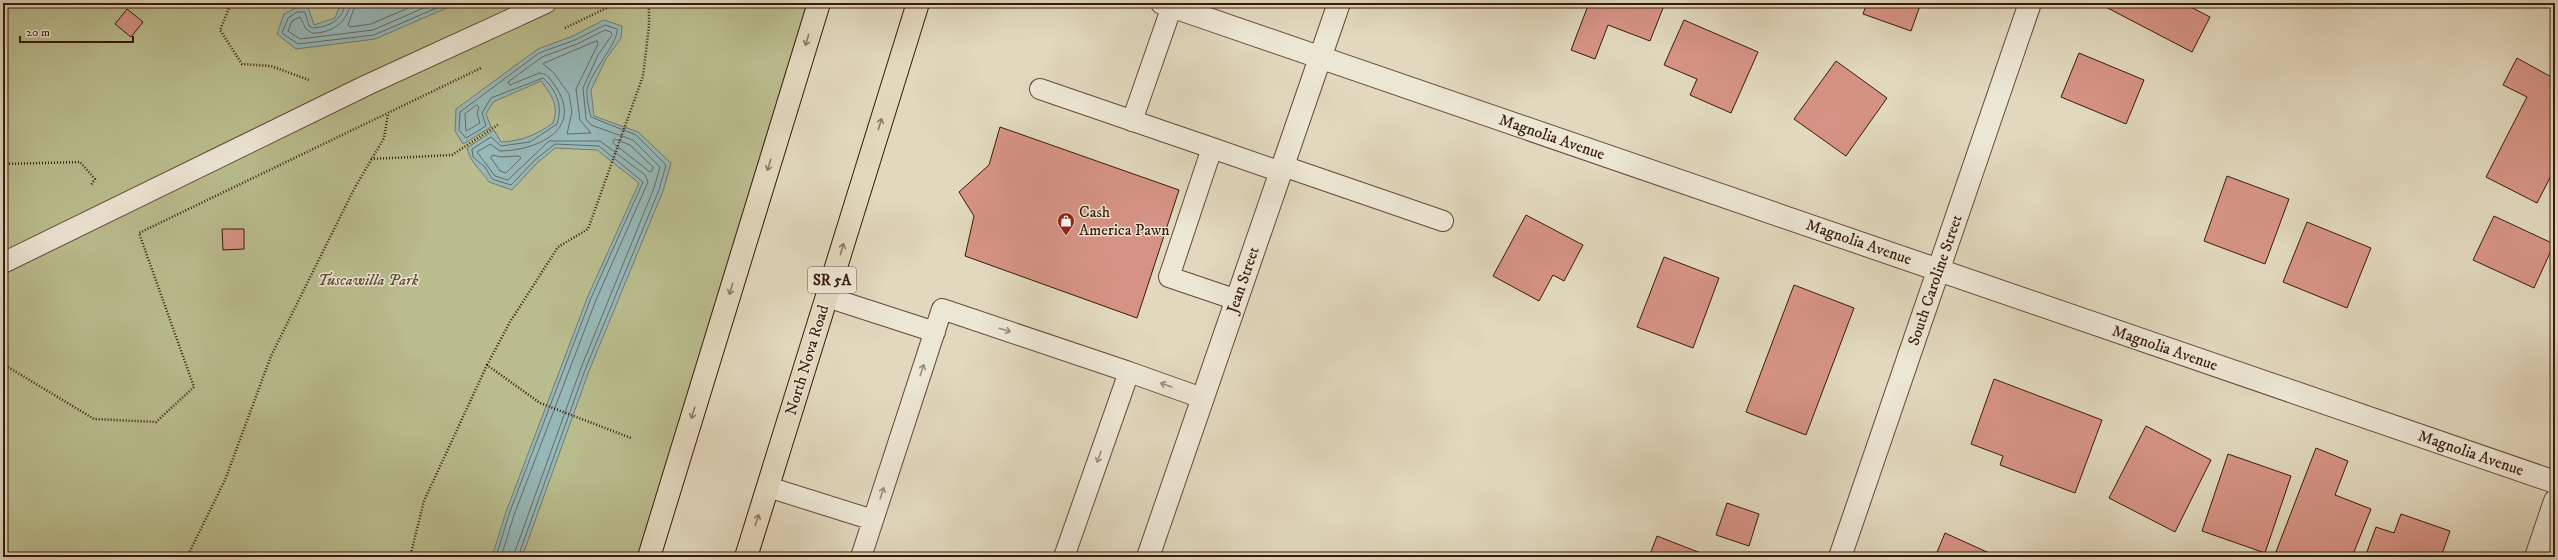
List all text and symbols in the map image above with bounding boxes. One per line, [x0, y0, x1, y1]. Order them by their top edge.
scale bar [20, 18, 133, 44]
text: 20 m [26, 25, 50, 40]
one-way arrow [803, 34, 810, 47]
street label: Magnolia Avenue [1496, 110, 1608, 165]
one-way arrow [877, 118, 884, 131]
one-way arrow [765, 158, 772, 171]
place label: Cash America Pawn [1079, 202, 1170, 240]
shop icon: Cash America Pawn [1056, 211, 1076, 236]
street label: South Caroline Street [1903, 212, 1967, 348]
street label: Magnolia Avenue [1803, 215, 1915, 270]
one-way arrow [839, 242, 846, 255]
street label: Jean Street [1222, 244, 1264, 318]
road number: SR 5A [808, 267, 856, 293]
park label: Tuscawilla Park [318, 270, 419, 290]
one-way arrow [727, 282, 734, 295]
street label: North Nova Road [781, 302, 833, 418]
street label: Magnolia Avenue [2109, 321, 2221, 376]
one-way arrow [999, 327, 1011, 335]
one-way arrow [919, 363, 926, 376]
one-way arrow [1160, 380, 1172, 388]
one-way arrow [689, 406, 696, 419]
street label: Magnolia Avenue [2415, 426, 2527, 481]
one-way arrow [1095, 451, 1102, 464]
one-way arrow [879, 487, 886, 500]
one-way arrow [754, 514, 762, 526]

